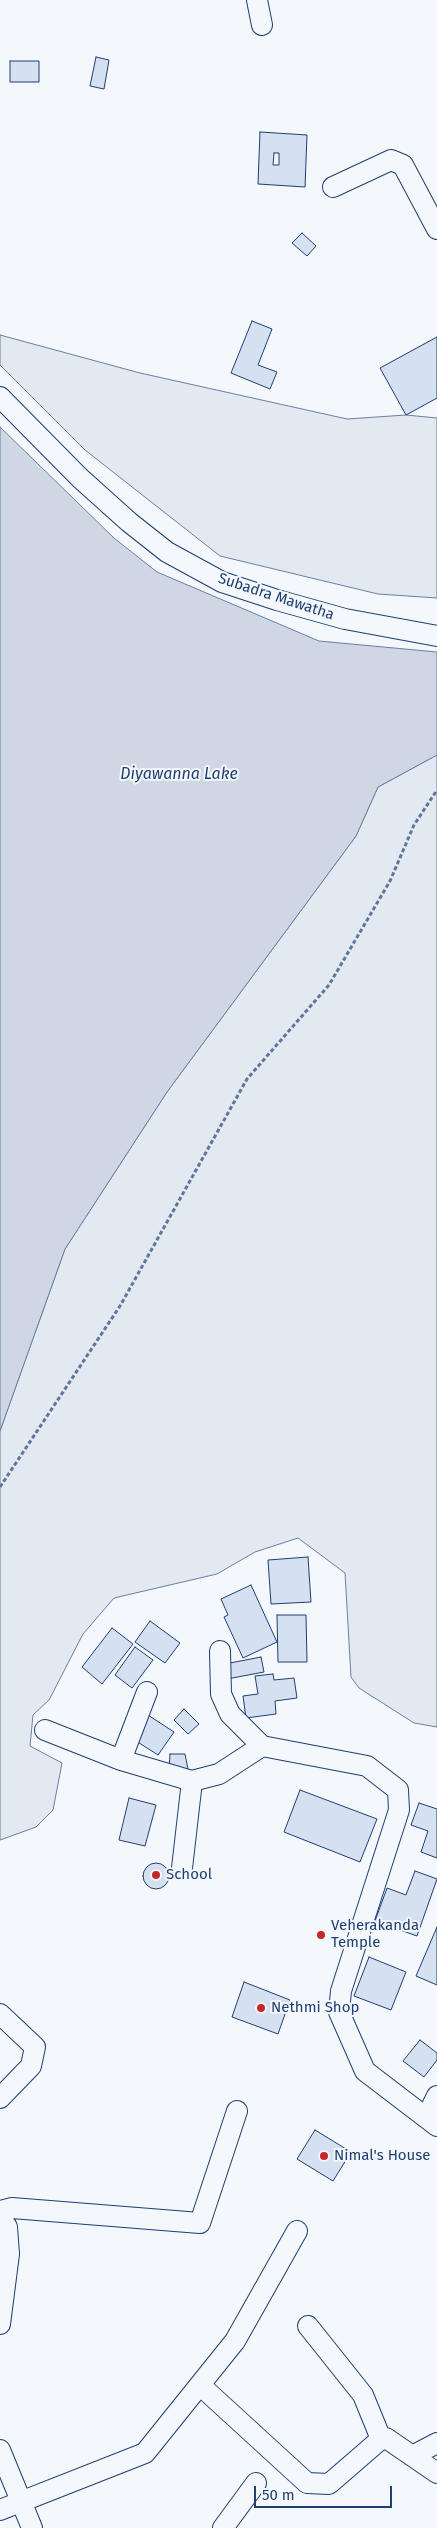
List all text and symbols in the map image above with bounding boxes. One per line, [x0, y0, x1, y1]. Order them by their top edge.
street label: Subadra Mawatha [216, 570, 336, 624]
water label: Diyawanna Lake [120, 765, 238, 785]
place label: School [166, 1866, 212, 1884]
marker: School [150, 1869, 162, 1881]
place label: Veherakanda Temple [331, 1917, 419, 1952]
marker: Veherakanda Temple [315, 1929, 327, 1941]
place label: Nethmi Shop [271, 1999, 359, 2017]
marker: Nethmi Shop [255, 2002, 267, 2014]
place label: Nimal's House [334, 2147, 430, 2165]
marker: Nimal's House [318, 2150, 330, 2162]
scale bar [257, 2476, 394, 2508]
text: 50 m [262, 2486, 295, 2504]

